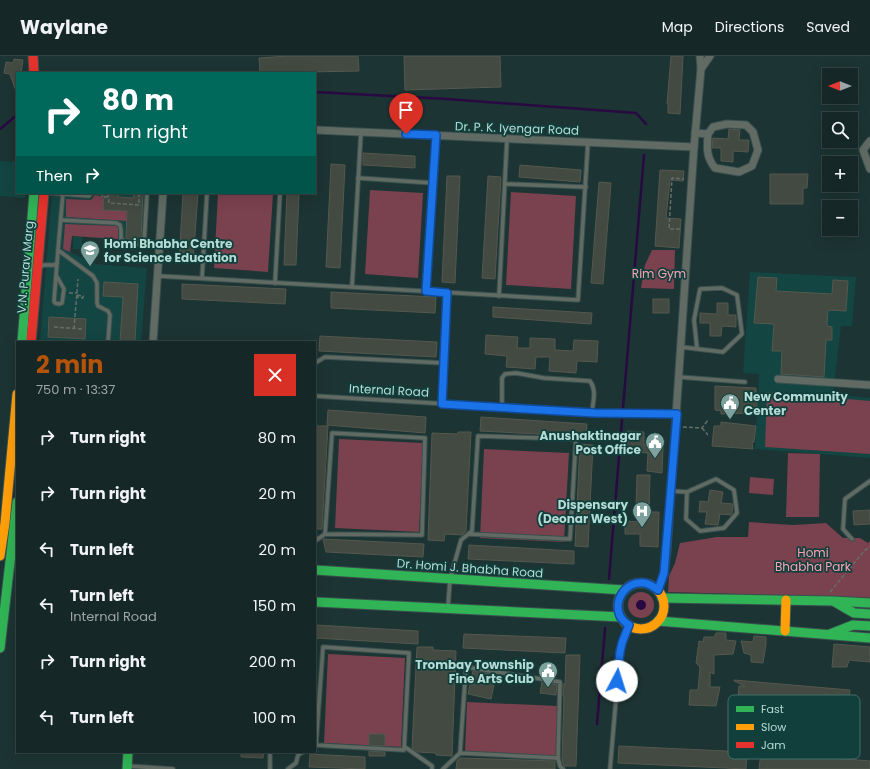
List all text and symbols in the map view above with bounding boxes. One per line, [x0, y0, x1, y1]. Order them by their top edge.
text: Waylane [20, 14, 108, 41]
text: Map [662, 17, 693, 37]
text: Directions [715, 17, 784, 37]
text: Saved [806, 17, 850, 37]
north arrow [822, 68, 858, 104]
map controls [822, 68, 858, 236]
text: 80 m [102, 81, 174, 120]
icon: right [36, 88, 88, 140]
pin [389, 93, 423, 134]
icon: arrive [395, 99, 417, 121]
button: search [822, 112, 858, 148]
street label: Dr. P. K. Iyengar Road [455, 117, 579, 139]
text: Turn right [102, 119, 188, 144]
button: + [822, 156, 858, 192]
icon: right [81, 164, 103, 186]
text: Then [36, 165, 73, 186]
button: − [822, 200, 858, 236]
street label: V.N. Purav Marg [12, 220, 38, 314]
place label: Homi Bhabha Centre for Science Education [104, 235, 237, 266]
school or university icon: Homi Bhabha Centre for Science Education [79, 239, 101, 267]
park label: Rim Gym [632, 265, 686, 282]
text: 2 min [36, 348, 103, 381]
button: close [254, 354, 296, 396]
street label: Internal Road [349, 379, 429, 401]
text: 750 m · 13:37 [36, 380, 115, 399]
place label: New Community Center [744, 388, 848, 419]
public building icon: New Community Center [719, 392, 741, 420]
icon: right [36, 426, 58, 448]
text: Turn right [70, 427, 146, 448]
text: 80 m [258, 427, 296, 448]
place label: Anushaktinagar Post Office [540, 427, 642, 458]
public building icon: Anushaktinagar Post Office [644, 431, 666, 459]
icon: right [36, 482, 58, 504]
text: Turn right [70, 483, 146, 504]
text: 20 m [258, 483, 296, 504]
place label: Dispensary (Deonar West) [537, 496, 628, 527]
hospital icon: Dispensary (Deonar West) [631, 500, 653, 528]
icon: left [36, 538, 58, 560]
text: Turn left [70, 539, 134, 560]
text: 20 m [258, 539, 296, 560]
park label: Homi Bhabha Park [775, 544, 852, 575]
street label: Dr. Homi J. Bhabha Road [396, 554, 544, 582]
text: Turn left [70, 585, 134, 606]
icon: left [36, 594, 58, 616]
text: 150 m [253, 595, 296, 616]
text: Internal Road [70, 607, 157, 626]
icon: right [36, 650, 58, 672]
text: Turn right [70, 651, 146, 672]
text: 200 m [249, 651, 296, 672]
place label: Trombay Township Fine Arts Club [415, 656, 534, 687]
public building icon: Trombay Township Fine Arts Club [537, 660, 559, 688]
position arrow [596, 660, 638, 702]
legend [728, 695, 860, 759]
text: Fast [761, 701, 784, 717]
icon: left [36, 706, 58, 728]
text: Turn left [70, 707, 134, 728]
text: 100 m [253, 707, 296, 728]
text: Slow [761, 719, 786, 735]
text: Jam [761, 737, 786, 753]

